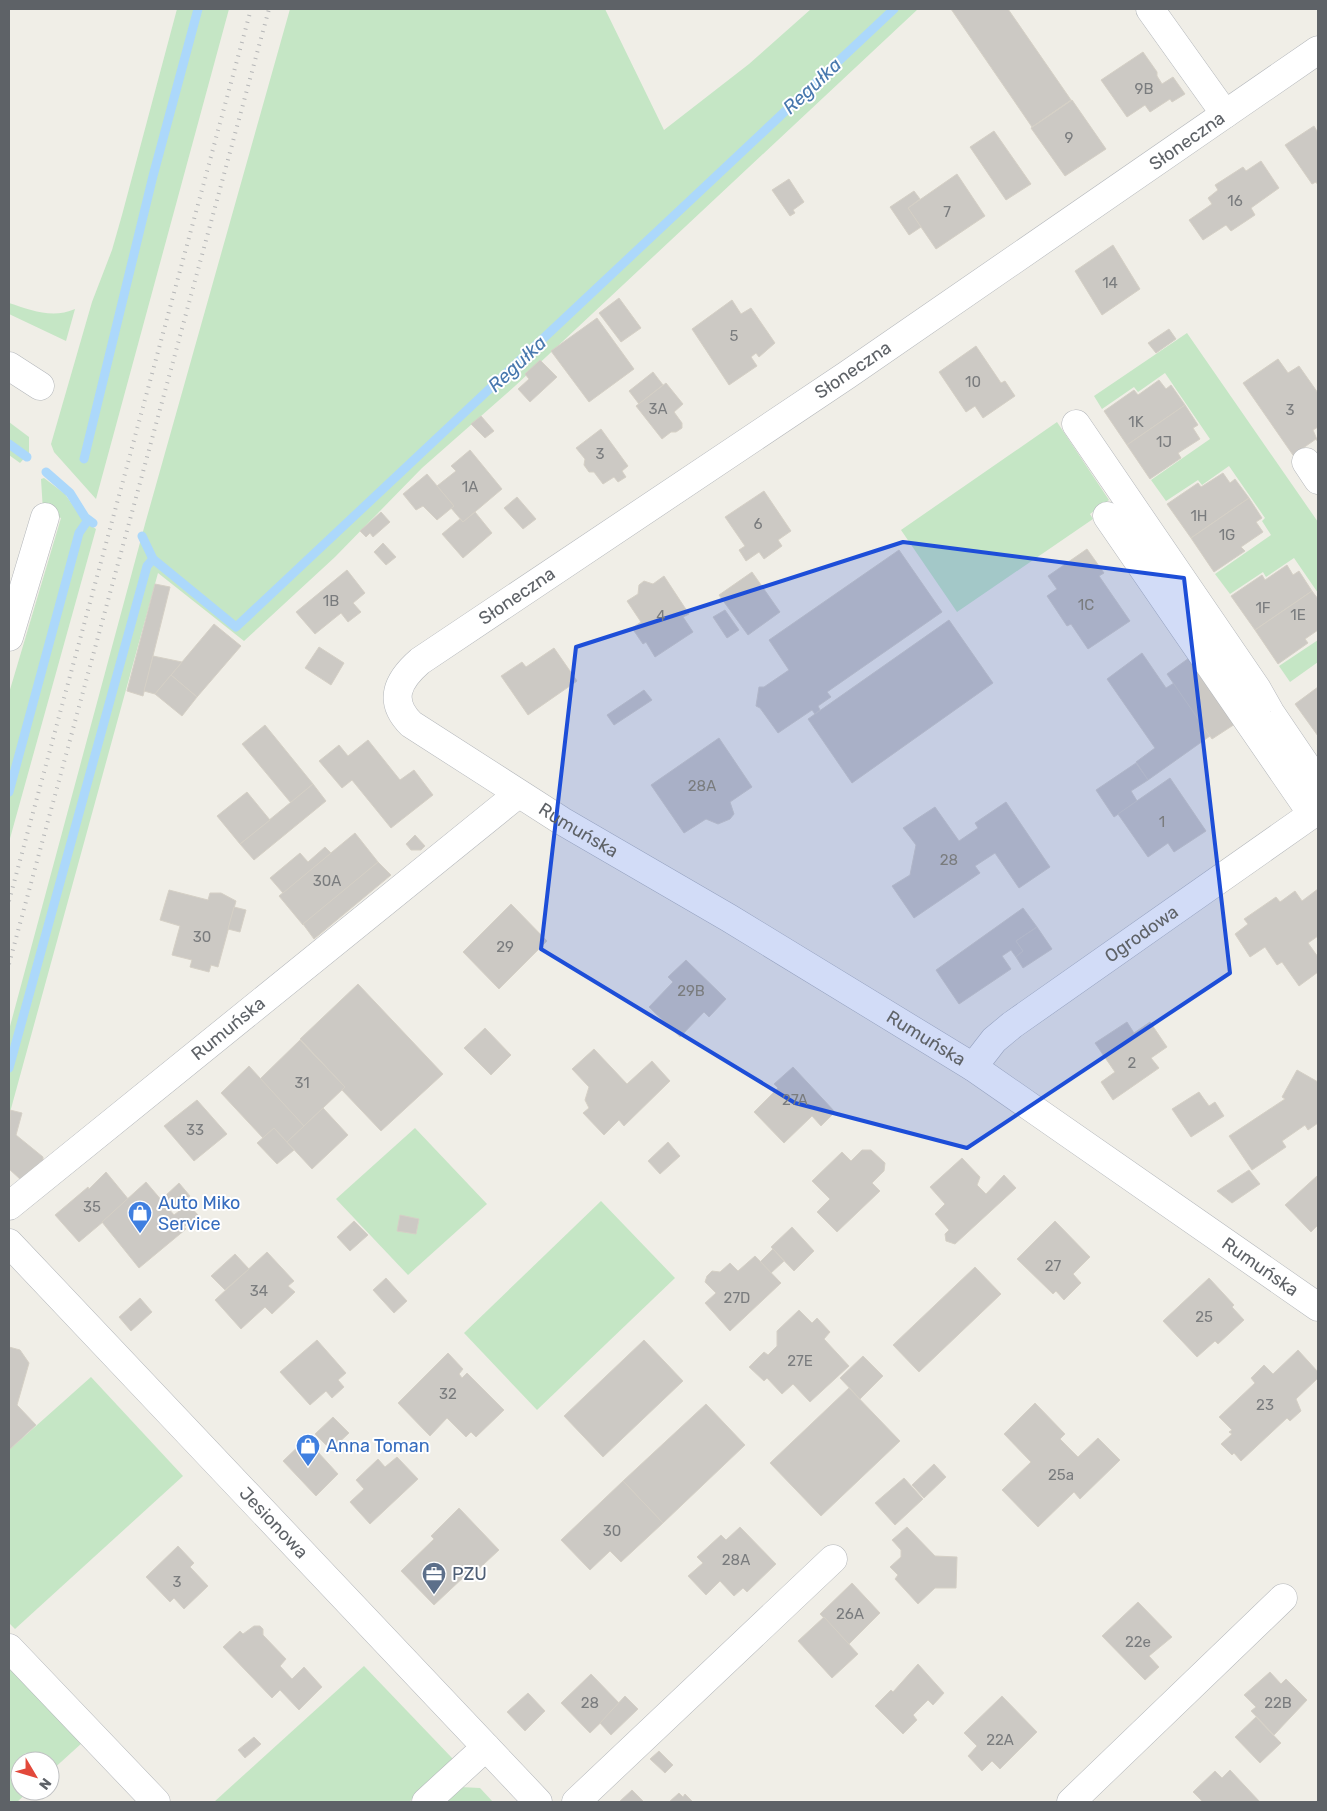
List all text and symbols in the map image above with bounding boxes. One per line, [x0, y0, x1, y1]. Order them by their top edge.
water label: Regułka [778, 53, 846, 119]
house number: 9B [1135, 80, 1153, 98]
street label: Słoneczna [1145, 107, 1229, 175]
house number: 9 [1065, 129, 1074, 147]
house number: 16 [1227, 192, 1243, 210]
house number: 7 [943, 203, 951, 221]
house number: 14 [1102, 274, 1118, 292]
house number: 5 [730, 327, 739, 345]
water label: Regułka [483, 331, 551, 397]
street label: Słoneczna [811, 336, 895, 404]
house number: 10 [965, 373, 981, 391]
house number: 3A [648, 400, 668, 418]
house number: 3 [1285, 401, 1295, 419]
house number: 1K [1128, 413, 1144, 431]
house number: 1J [1156, 433, 1172, 451]
house number: 3 [595, 445, 605, 463]
house number: 1A [462, 478, 478, 496]
house number: 1H [1190, 507, 1208, 525]
house number: 6 [753, 515, 763, 533]
house number: 1G [1219, 526, 1235, 544]
street label: Słoneczna [475, 562, 559, 630]
house number: 1B [323, 592, 339, 610]
house number: 1C [1078, 596, 1094, 614]
house number: 1F [1255, 599, 1271, 617]
house number: 1E [1290, 606, 1306, 624]
house number: 4 [656, 607, 666, 625]
house number: 28A [688, 777, 716, 795]
street label: Rumuńska [535, 798, 622, 862]
house number: 1 [1159, 813, 1165, 831]
house number: 28 [940, 851, 958, 869]
house number: 30A [313, 872, 341, 890]
street label: Ogrodowa [1101, 901, 1183, 967]
house number: 30 [193, 928, 211, 946]
house number: 29 [496, 938, 514, 956]
house number: 29B [677, 982, 705, 1000]
street label: Rumuńska [187, 992, 270, 1065]
street label: Rumuńska [882, 1006, 969, 1071]
house number: 2 [1128, 1054, 1137, 1072]
house number: 31 [294, 1074, 310, 1092]
house number: 27A [782, 1091, 808, 1109]
house number: 33 [186, 1121, 204, 1139]
place label: Auto Miko Service [158, 1192, 240, 1235]
house number: 35 [83, 1198, 101, 1216]
shop icon: Auto Miko Service [127, 1200, 153, 1234]
street label: Rumuńska [1218, 1232, 1303, 1301]
house number: 27 [1045, 1257, 1062, 1275]
house number: 34 [250, 1282, 268, 1300]
house number: 27D [724, 1289, 750, 1307]
house number: 25 [1195, 1308, 1213, 1326]
house number: 27E [787, 1352, 813, 1370]
house number: 32 [439, 1385, 457, 1403]
house number: 23 [1256, 1396, 1274, 1414]
shop icon: Anna Toman [295, 1433, 321, 1467]
place label: Anna Toman [326, 1435, 430, 1457]
house number: 25a [1048, 1466, 1074, 1484]
street label: Jesionowa [235, 1482, 313, 1563]
house number: 30 [603, 1522, 621, 1540]
house number: 28A [722, 1551, 750, 1569]
office icon: PZU [421, 1561, 447, 1595]
place label: PZU [452, 1563, 487, 1585]
house number: 3 [172, 1573, 182, 1591]
house number: 26A [836, 1605, 864, 1623]
house number: 22e [1125, 1633, 1151, 1651]
house number: 28 [581, 1694, 599, 1712]
house number: 22B [1264, 1694, 1292, 1712]
house number: 22A [986, 1731, 1014, 1749]
north arrow [10, 1751, 60, 1801]
text: N [35, 1774, 55, 1793]

